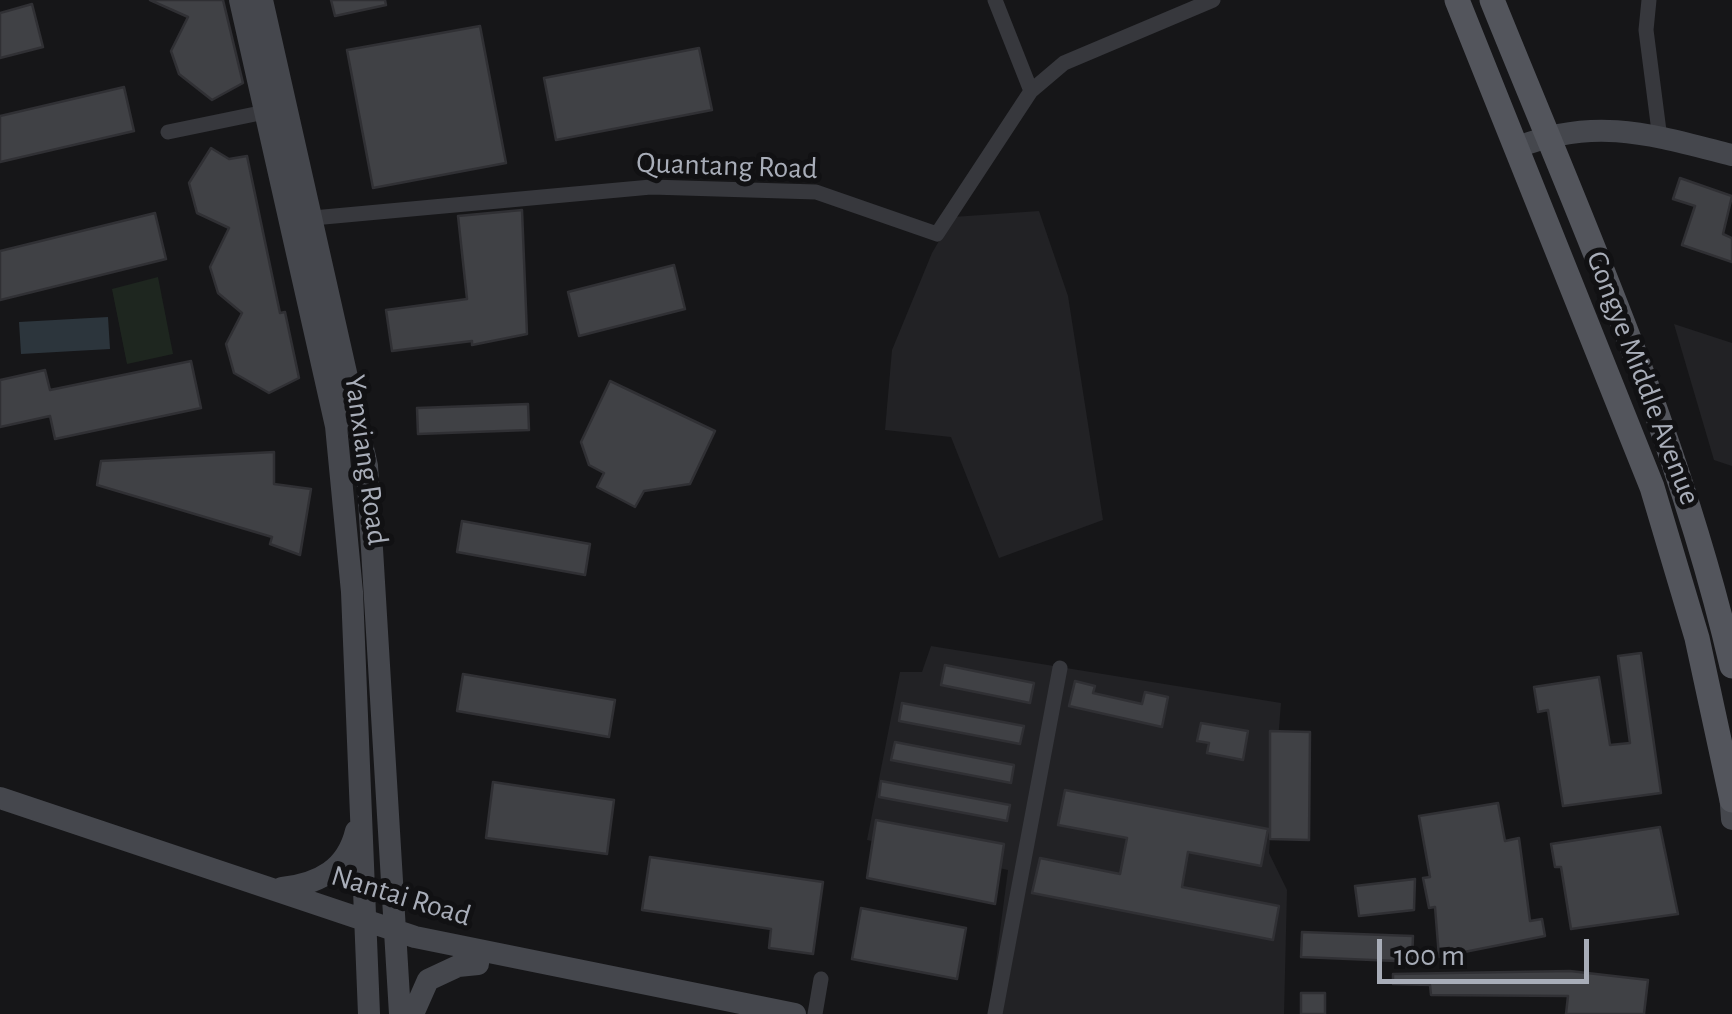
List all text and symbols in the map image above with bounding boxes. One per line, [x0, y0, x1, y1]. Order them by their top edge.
street label: Quantang Road [636, 145, 818, 187]
street label: Gongye Middle Avenue [1578, 246, 1708, 510]
street label: Yanxiang Road [336, 373, 396, 547]
street label: Nantai Road [327, 858, 475, 934]
scale bar [1382, 919, 1594, 981]
text: 100 m [1394, 941, 1465, 971]

